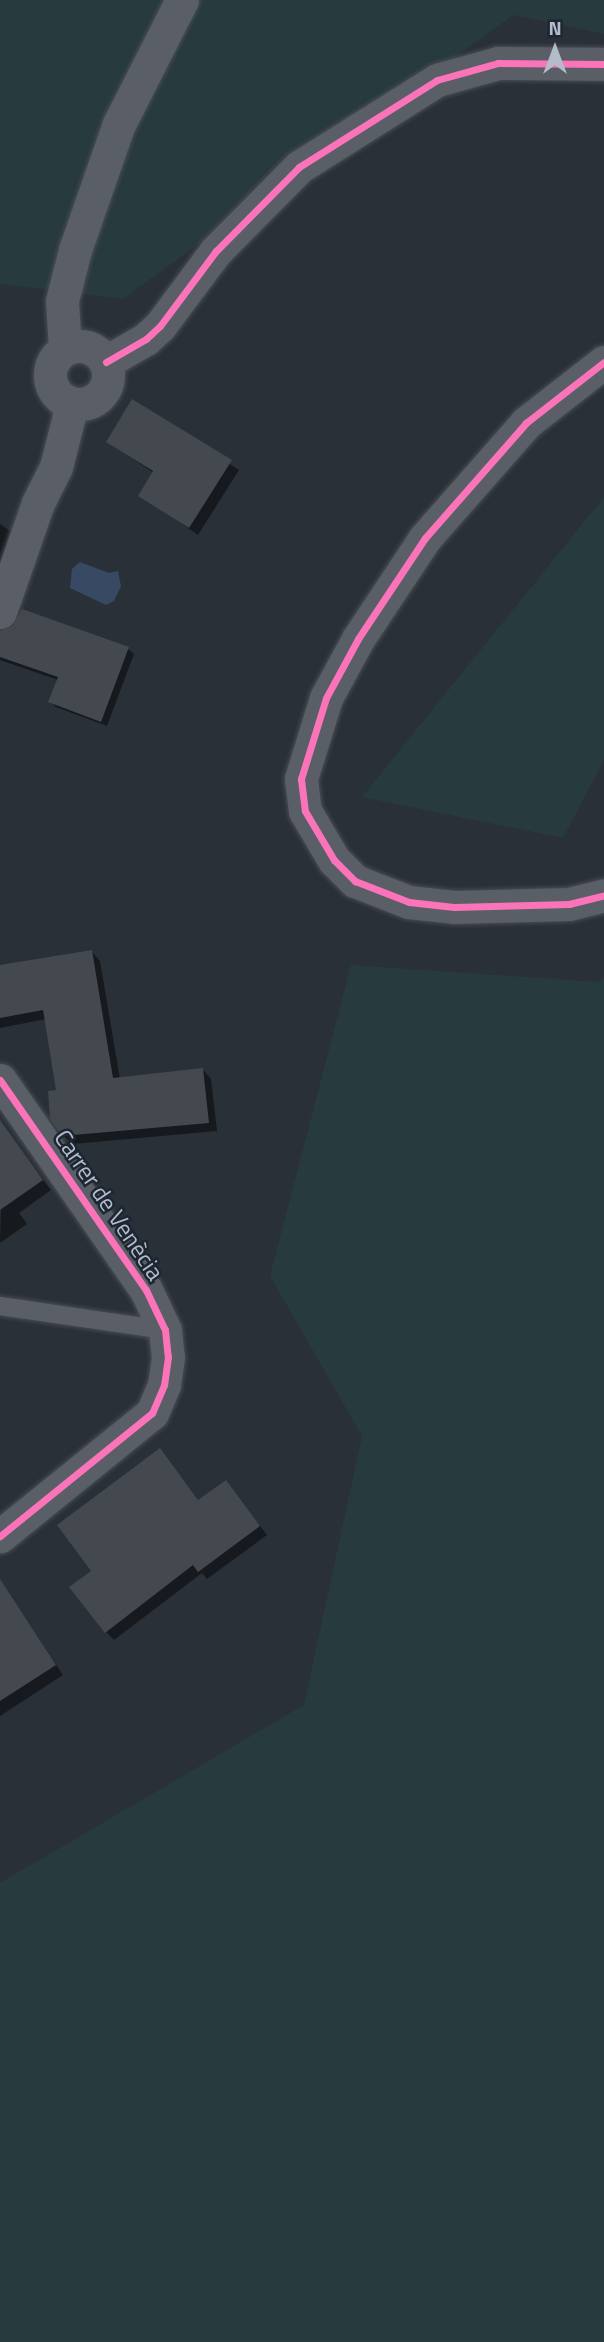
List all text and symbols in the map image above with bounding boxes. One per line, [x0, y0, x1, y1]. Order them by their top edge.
text: N [548, 13, 562, 42]
north arrow [520, 14, 590, 84]
street label: Carrer de Venècia [48, 1124, 170, 1286]

